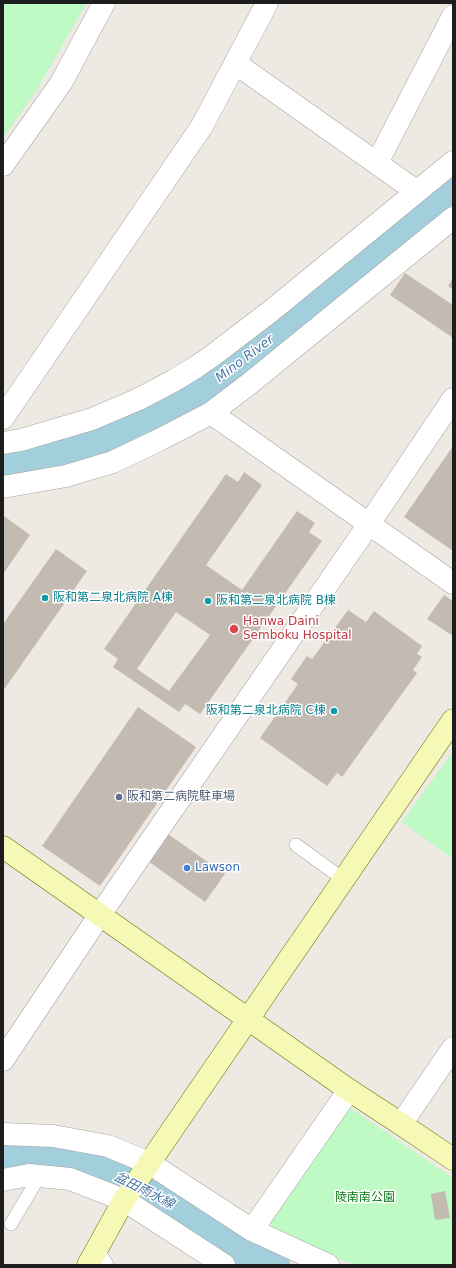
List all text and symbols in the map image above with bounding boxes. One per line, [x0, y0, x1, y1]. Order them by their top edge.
water label: Mino River [213, 332, 277, 386]
place label: 阪和第二泉北病院 A棟 [53, 591, 173, 605]
marker: 阪和第二泉北病院 A棟 [40, 593, 50, 603]
place label: 阪和第二泉北病院 B棟 [216, 594, 336, 608]
marker: 阪和第二泉北病院 B棟 [203, 596, 213, 606]
place label: Hanwa Daini Semboku Hospital [243, 615, 352, 643]
marker: Hanwa Daini Semboku Hospital [228, 623, 240, 635]
place label: 阪和第二泉北病院 C棟 [206, 704, 326, 718]
marker: 阪和第二泉北病院 C棟 [329, 706, 339, 716]
place label: 阪和第二病院駐車場 [127, 790, 235, 804]
marker: 阪和第二病院駐車場 [114, 792, 124, 802]
place label: Lawson [195, 861, 240, 875]
marker: Lawson [182, 863, 192, 873]
water label: 盆田雨水線 [112, 1169, 176, 1213]
park label: 陵南南公園 [335, 1191, 395, 1205]

